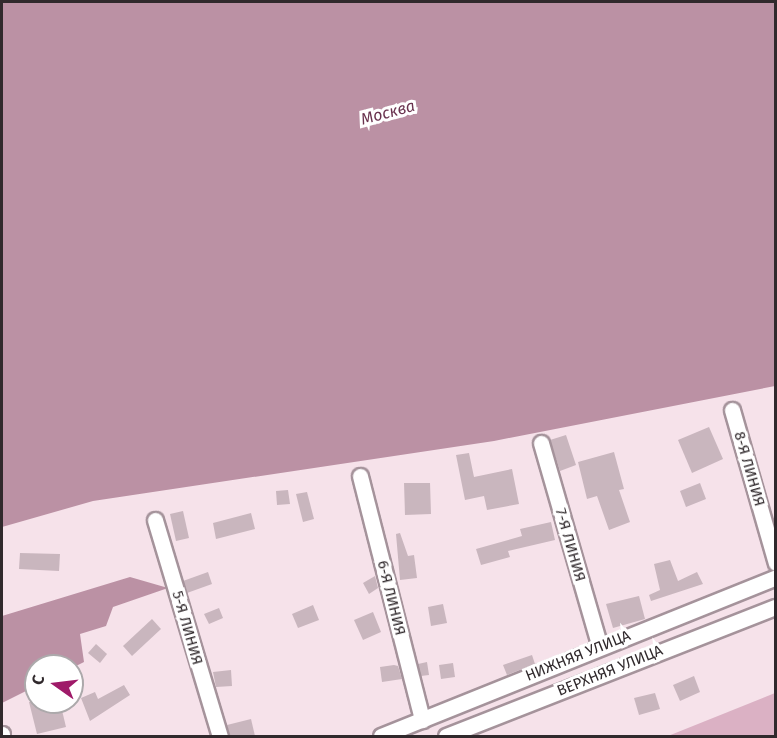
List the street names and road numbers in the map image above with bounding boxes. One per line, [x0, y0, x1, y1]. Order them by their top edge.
street label: 8-Я ЛИНИЯ [730, 430, 768, 508]
street label: 7-Я ЛИНИЯ [551, 506, 589, 584]
street label: 6-Я ЛИНИЯ [373, 559, 409, 637]
street label: 5-Я ЛИНИЯ [168, 589, 206, 667]
street label: НИЖНЯЯ УЛИЦА [523, 627, 633, 685]
street label: ВЕРХНЯЯ УЛИЦА [555, 642, 665, 700]

